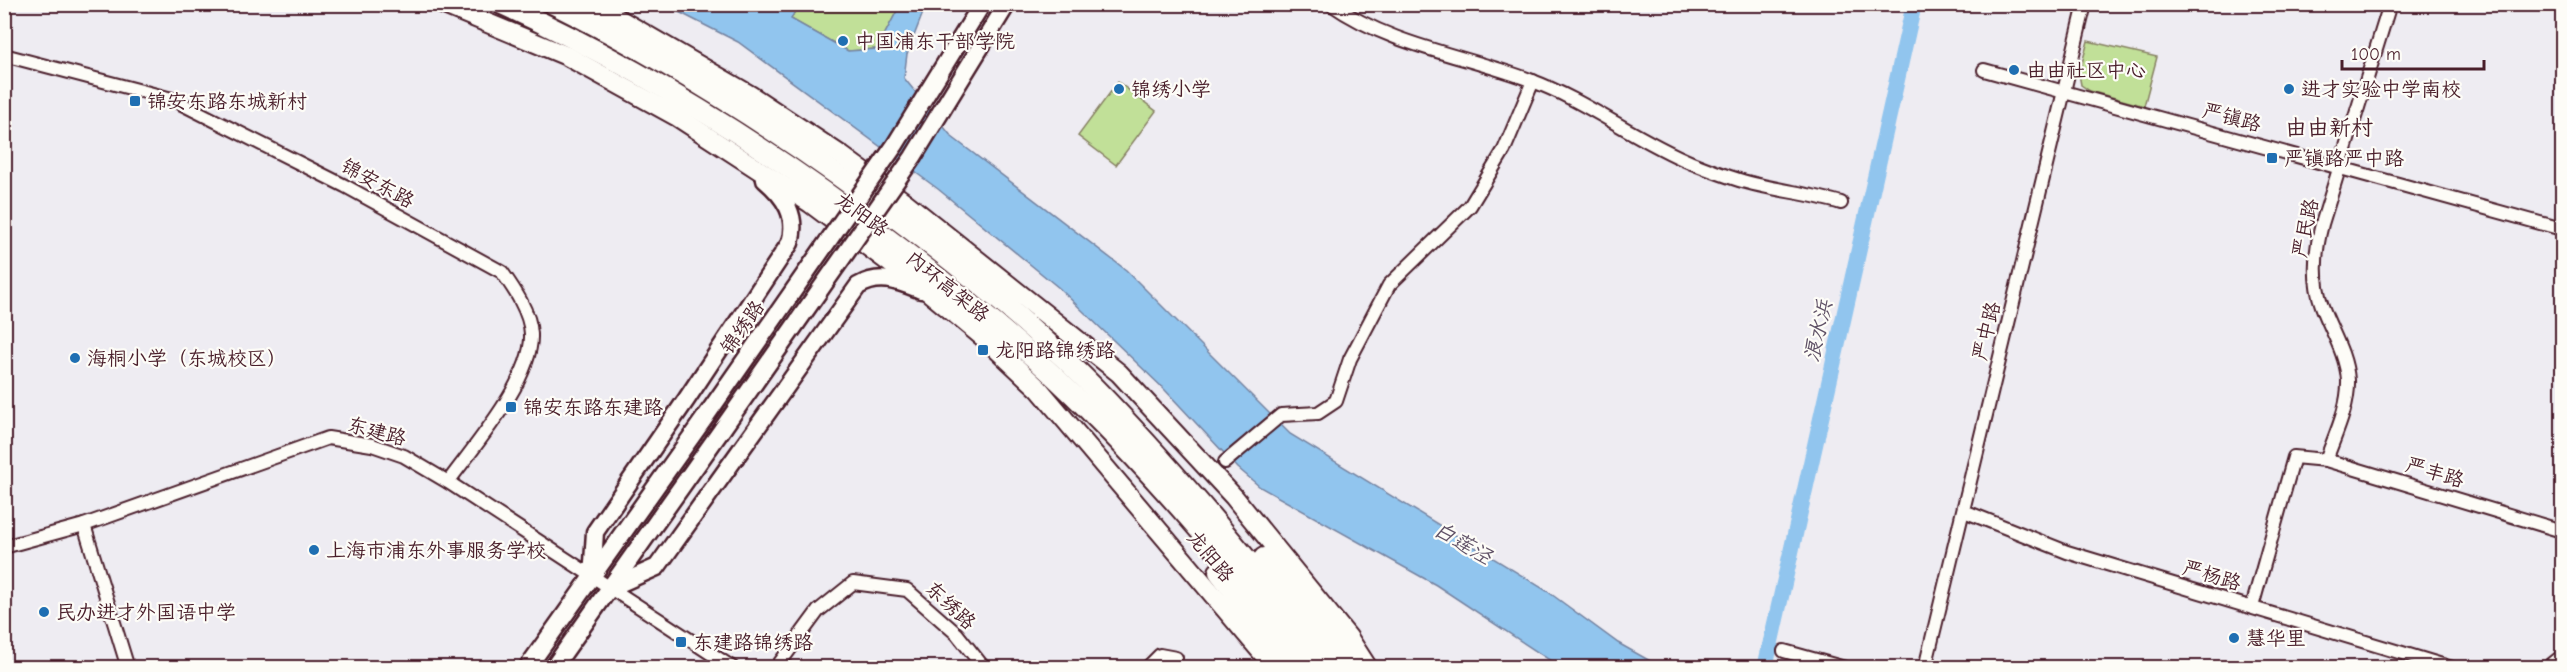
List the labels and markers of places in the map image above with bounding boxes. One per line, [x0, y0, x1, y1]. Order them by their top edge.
place label: 中国浦东干部学院 [855, 30, 1015, 53]
marker: 中国浦东干部学院 [836, 34, 850, 48]
place label: 由由社区中心 [2026, 59, 2146, 82]
marker: 由由社区中心 [2007, 63, 2021, 77]
place label: 锦绣小学 [1131, 78, 1211, 101]
place label: 进才实验中学南校 [2301, 78, 2461, 101]
marker: 锦绣小学 [1112, 82, 1126, 96]
marker: 进才实验中学南校 [2282, 82, 2296, 96]
place label: 锦安东路东城新村 [147, 90, 307, 113]
marker: 锦安东路东城新村 [128, 94, 142, 108]
place label: 严镇路严中路 [2284, 147, 2405, 170]
marker: 严镇路严中路 [2265, 151, 2279, 165]
place label: 龙阳路锦绣路 [995, 339, 1116, 362]
marker: 龙阳路锦绣路 [976, 343, 990, 357]
place label: 海桐小学（东城校区） [87, 347, 287, 370]
marker: 海桐小学（东城校区） [68, 351, 82, 365]
place label: 锦安东路东建路 [523, 396, 664, 419]
marker: 锦安东路东建路 [504, 400, 518, 414]
place label: 上海市浦东外事服务学校 [326, 539, 546, 562]
marker: 上海市浦东外事服务学校 [307, 543, 321, 557]
place label: 民办进才外国语中学 [56, 601, 236, 624]
marker: 民办进才外国语中学 [37, 605, 51, 619]
place label: 慧华里 [2246, 627, 2306, 650]
place label: 东建路锦绣路 [693, 631, 814, 654]
marker: 慧华里 [2227, 631, 2241, 645]
marker: 东建路锦绣路 [674, 635, 688, 649]

